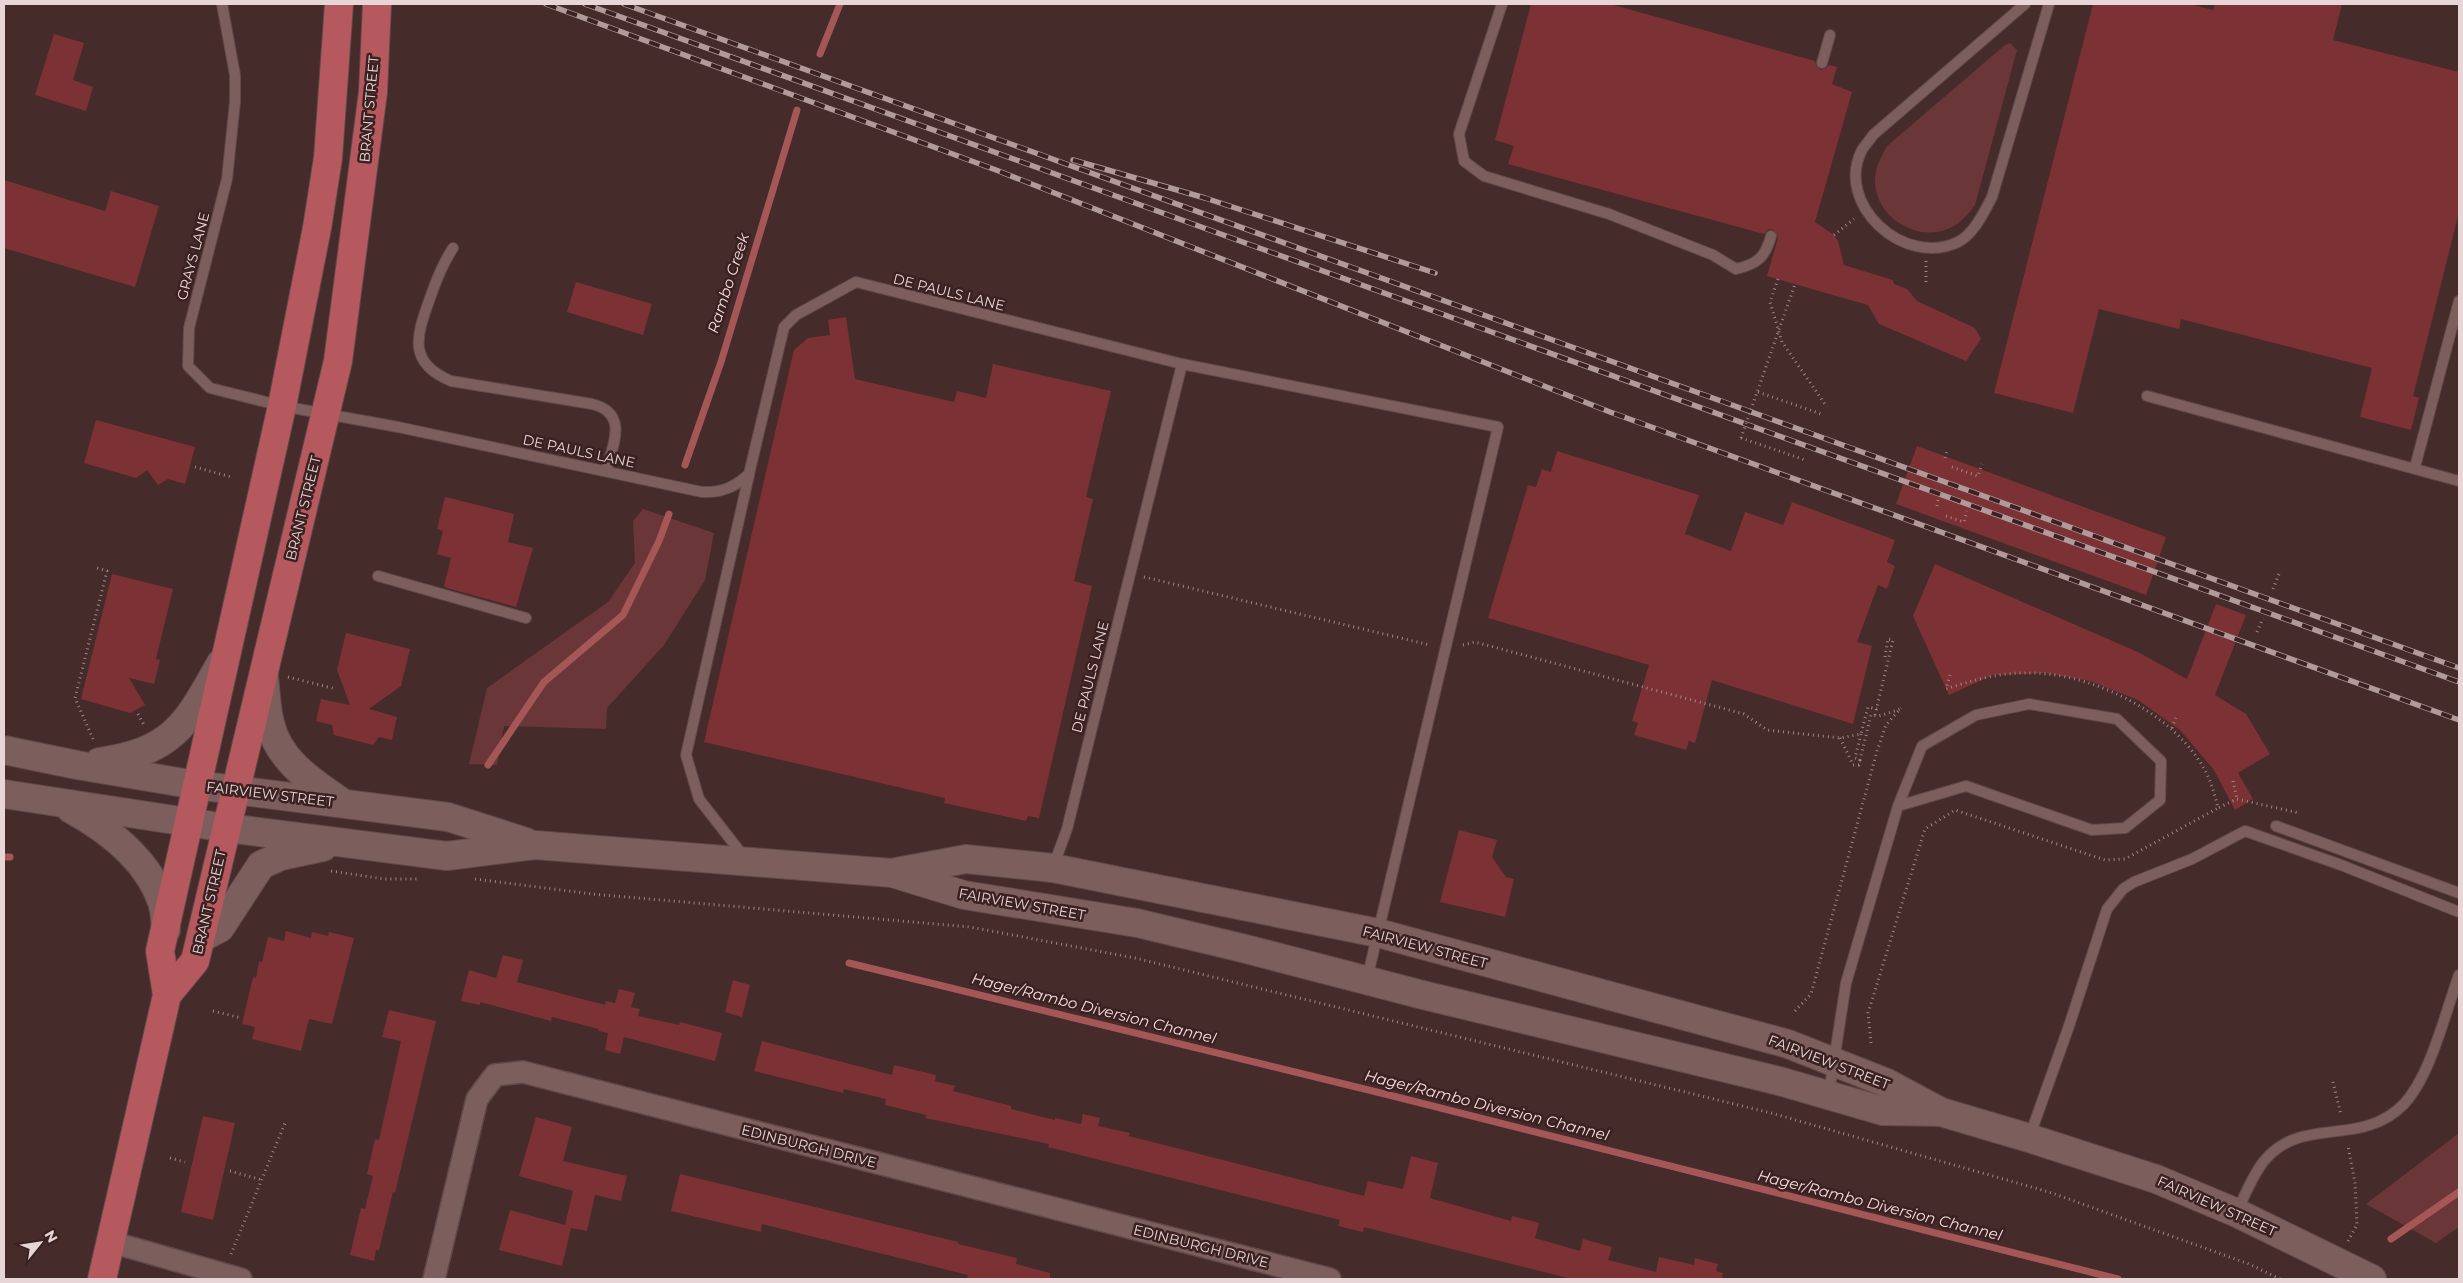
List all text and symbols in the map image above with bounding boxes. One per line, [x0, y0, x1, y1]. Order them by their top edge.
street label: BRANT STREET [355, 55, 383, 163]
street label: GRAYS LANE [173, 210, 213, 302]
water label: Rambo Creek [703, 230, 753, 335]
street label: DE PAULS LANE [891, 269, 1007, 315]
street label: DE PAULS LANE [521, 430, 637, 472]
street label: BRANT STREET [281, 454, 325, 562]
street label: DE PAULS LANE [1067, 619, 1113, 735]
street label: FAIRVIEW STREET [205, 777, 335, 811]
street label: BRANT STREET [188, 848, 230, 956]
street label: FAIRVIEW STREET [957, 884, 1087, 924]
street label: FAIRVIEW STREET [1361, 922, 1489, 972]
water label: Hager/Rambo Diversion Channel [970, 968, 1218, 1048]
street label: FAIRVIEW STREET [1766, 1031, 1892, 1093]
water label: Hager/Rambo Diversion Channel [1363, 1065, 1611, 1145]
street label: EDINBURGH DRIVE [739, 1120, 879, 1172]
water label: Hager/Rambo Diversion Channel [1756, 1165, 2004, 1245]
street label: FAIRVIEW STREET [2155, 1172, 2279, 1240]
north arrow [15, 1218, 65, 1268]
street label: EDINBURGH DRIVE [1131, 1220, 1271, 1272]
text: N [41, 1227, 62, 1246]

